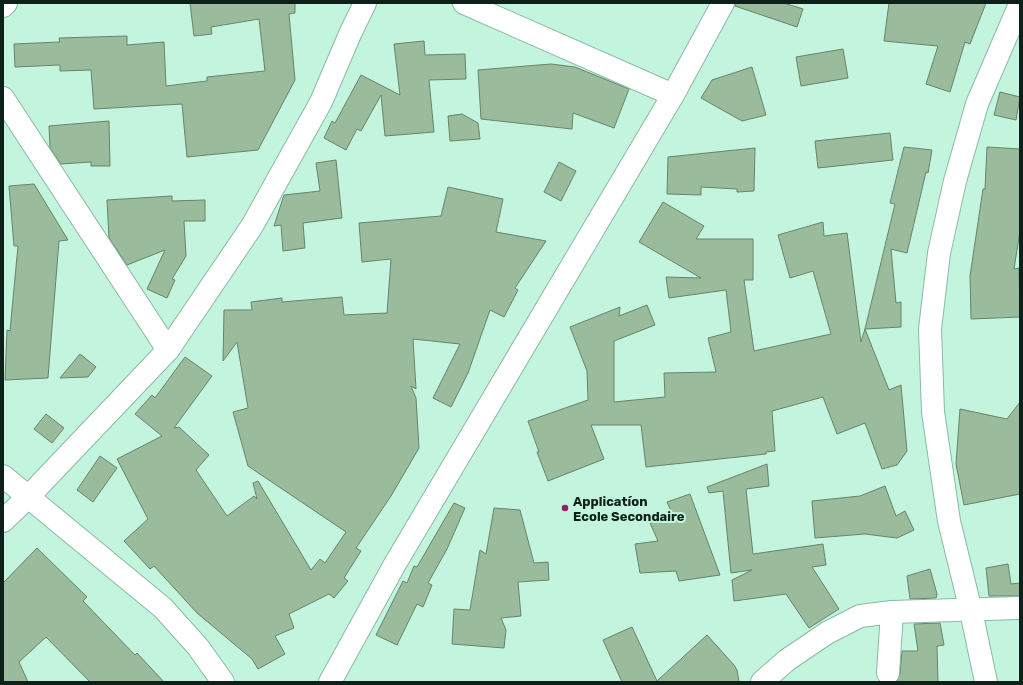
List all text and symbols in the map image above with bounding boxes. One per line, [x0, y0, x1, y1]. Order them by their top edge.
place label: Applicatíon Ecole Secondaire [573, 494, 685, 524]
marker: Applicatíon Ecole Secondaire [560, 503, 570, 513]

